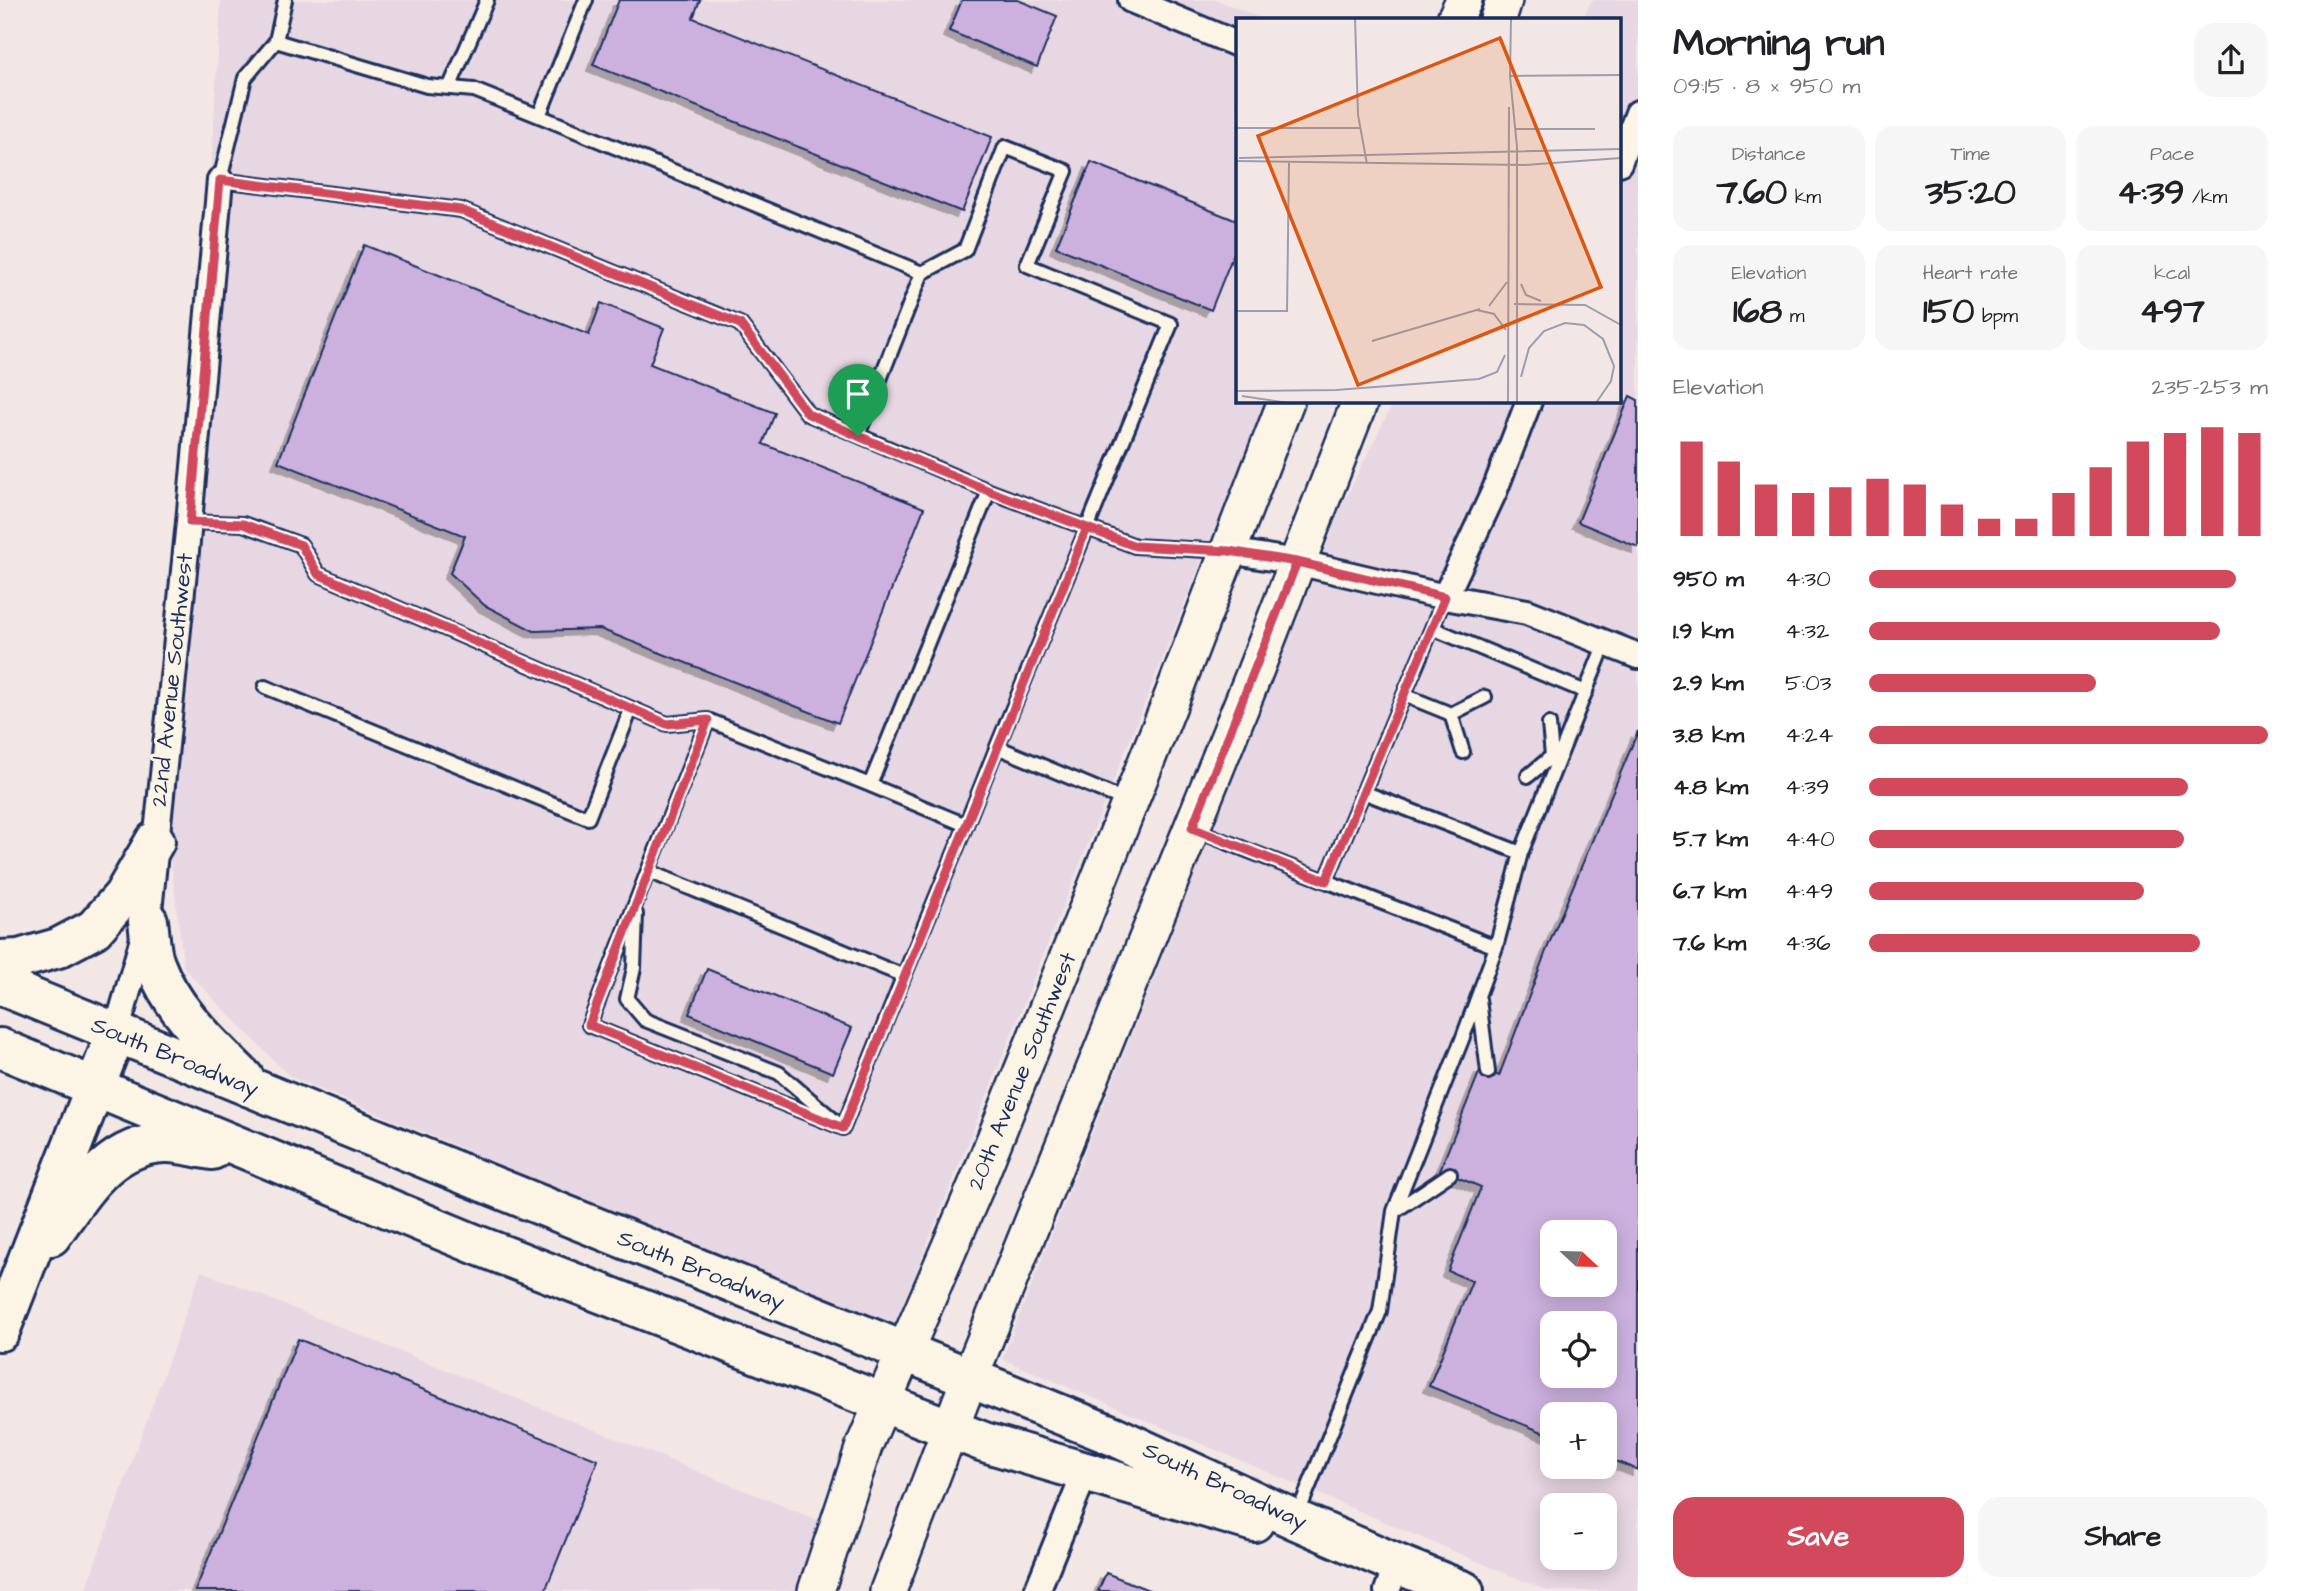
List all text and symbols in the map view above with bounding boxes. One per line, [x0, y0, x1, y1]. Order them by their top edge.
inset map [1236, 18, 1620, 402]
text: Morning run [1673, 18, 1885, 70]
button: share [2194, 23, 2268, 97]
text: 09:15 · 8 × 950 m [1673, 70, 1860, 102]
text: Distance [1732, 141, 1806, 168]
text: Time [1951, 141, 1990, 168]
text: Pace [2150, 141, 2194, 168]
text: 7.60 [1717, 168, 1787, 217]
text: 35:20 [1925, 168, 2016, 217]
text: 4:39 [2117, 168, 2185, 217]
text: km [1787, 184, 1821, 211]
text: /km [2185, 184, 2227, 211]
text: Elevation [1731, 260, 1806, 287]
text: Heart rate [1923, 260, 2018, 287]
text: kcal [2154, 260, 2190, 287]
text: 168 [1733, 287, 1782, 336]
text: 150 [1923, 287, 1974, 336]
text: 497 [2140, 287, 2205, 336]
text: m [1782, 303, 1805, 330]
text: bpm [1974, 303, 2018, 330]
pin [828, 364, 888, 436]
text: Elevation [1673, 371, 1764, 403]
text: 235–253 m [2151, 371, 2268, 403]
icon: arrive [839, 375, 877, 413]
street label: 22nd Avenue Southwest [143, 551, 201, 808]
text: 950 m [1673, 563, 1744, 595]
text: 4:30 [1785, 563, 1831, 595]
text: 1.9 km [1673, 615, 1734, 647]
text: 4:32 [1785, 615, 1829, 647]
text: 2.9 km [1673, 667, 1744, 699]
text: 5:03 [1785, 667, 1831, 699]
text: 3.8 km [1673, 719, 1744, 751]
text: 4:24 [1785, 719, 1833, 751]
text: 4.8 km [1673, 771, 1748, 803]
text: 4:39 [1785, 771, 1829, 803]
text: 5.7 km [1673, 823, 1748, 855]
text: 4:40 [1785, 823, 1835, 855]
text: 6.7 km [1673, 875, 1746, 907]
text: 4:49 [1785, 875, 1833, 907]
text: 7.6 km [1673, 927, 1746, 959]
text: 4:36 [1785, 927, 1831, 959]
street label: 20th Avenue Southwest [960, 947, 1085, 1195]
street label: South Broadway [86, 1009, 264, 1106]
north arrow [1540, 1220, 1617, 1297]
map controls [1540, 1220, 1617, 1570]
street label: South Broadway [612, 1222, 790, 1319]
button: locate [1540, 1311, 1617, 1388]
button: + [1540, 1402, 1617, 1479]
street label: South Broadway [1137, 1434, 1313, 1539]
button: − [1540, 1493, 1617, 1570]
button: Save [1673, 1497, 1964, 1577]
button: Share [1978, 1497, 2268, 1577]

